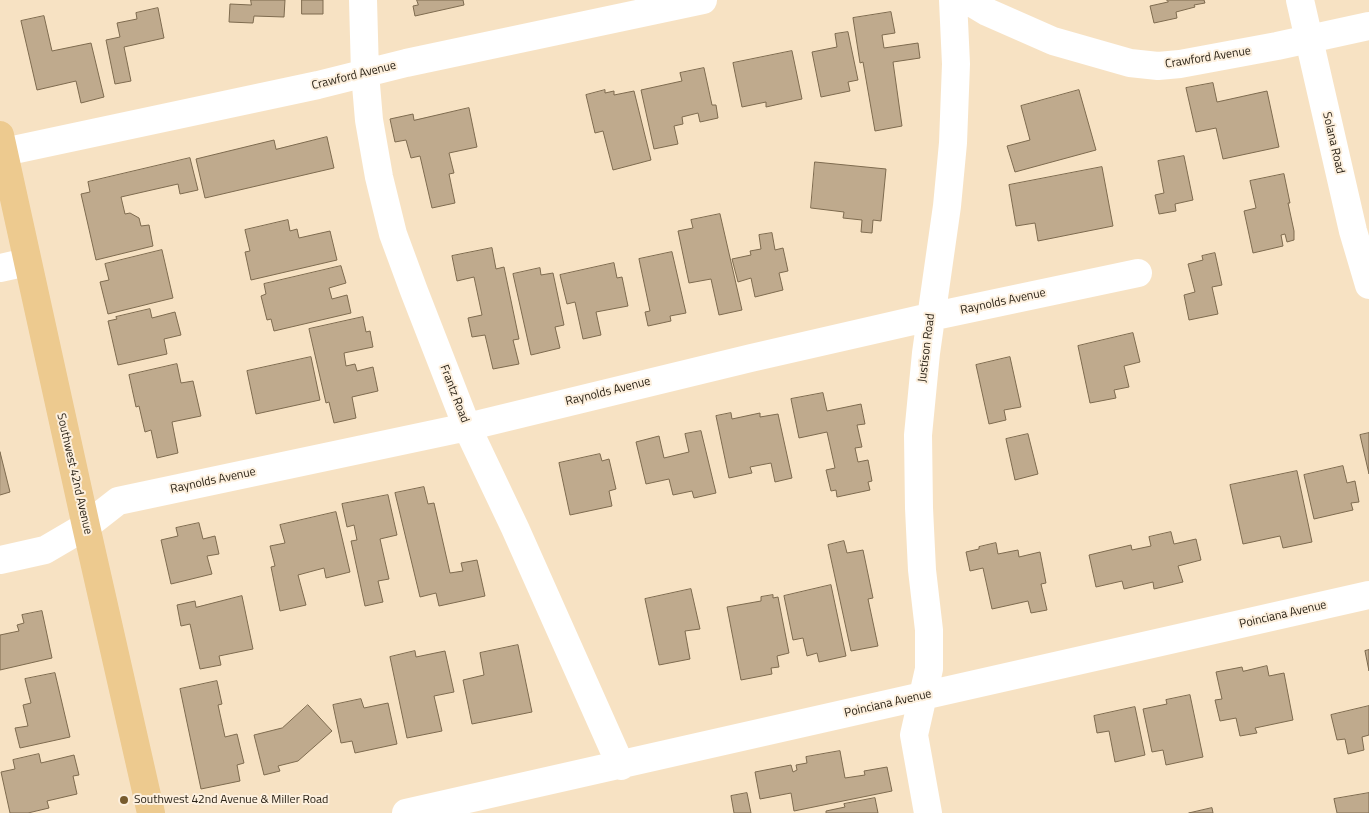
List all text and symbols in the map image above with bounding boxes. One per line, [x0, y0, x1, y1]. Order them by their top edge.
street label: Crawford Avenue [1164, 44, 1252, 72]
street label: Crawford Avenue [310, 59, 398, 93]
street label: Solana Road [1319, 111, 1347, 175]
street label: Raynolds Avenue [959, 286, 1047, 318]
street label: Justison Road [916, 313, 938, 383]
street label: Frantz Road [436, 363, 472, 425]
street label: Raynolds Avenue [564, 375, 652, 409]
street label: Southwest 42nd Avenue [53, 412, 95, 536]
street label: Raynolds Avenue [169, 465, 257, 497]
street label: Poinciana Avenue [1238, 598, 1328, 632]
street label: Poinciana Avenue [843, 687, 933, 721]
place label: Southwest 42nd Avenue & Miller Road [134, 793, 328, 807]
marker: Southwest 42nd Avenue & Miller Road [118, 794, 130, 806]

